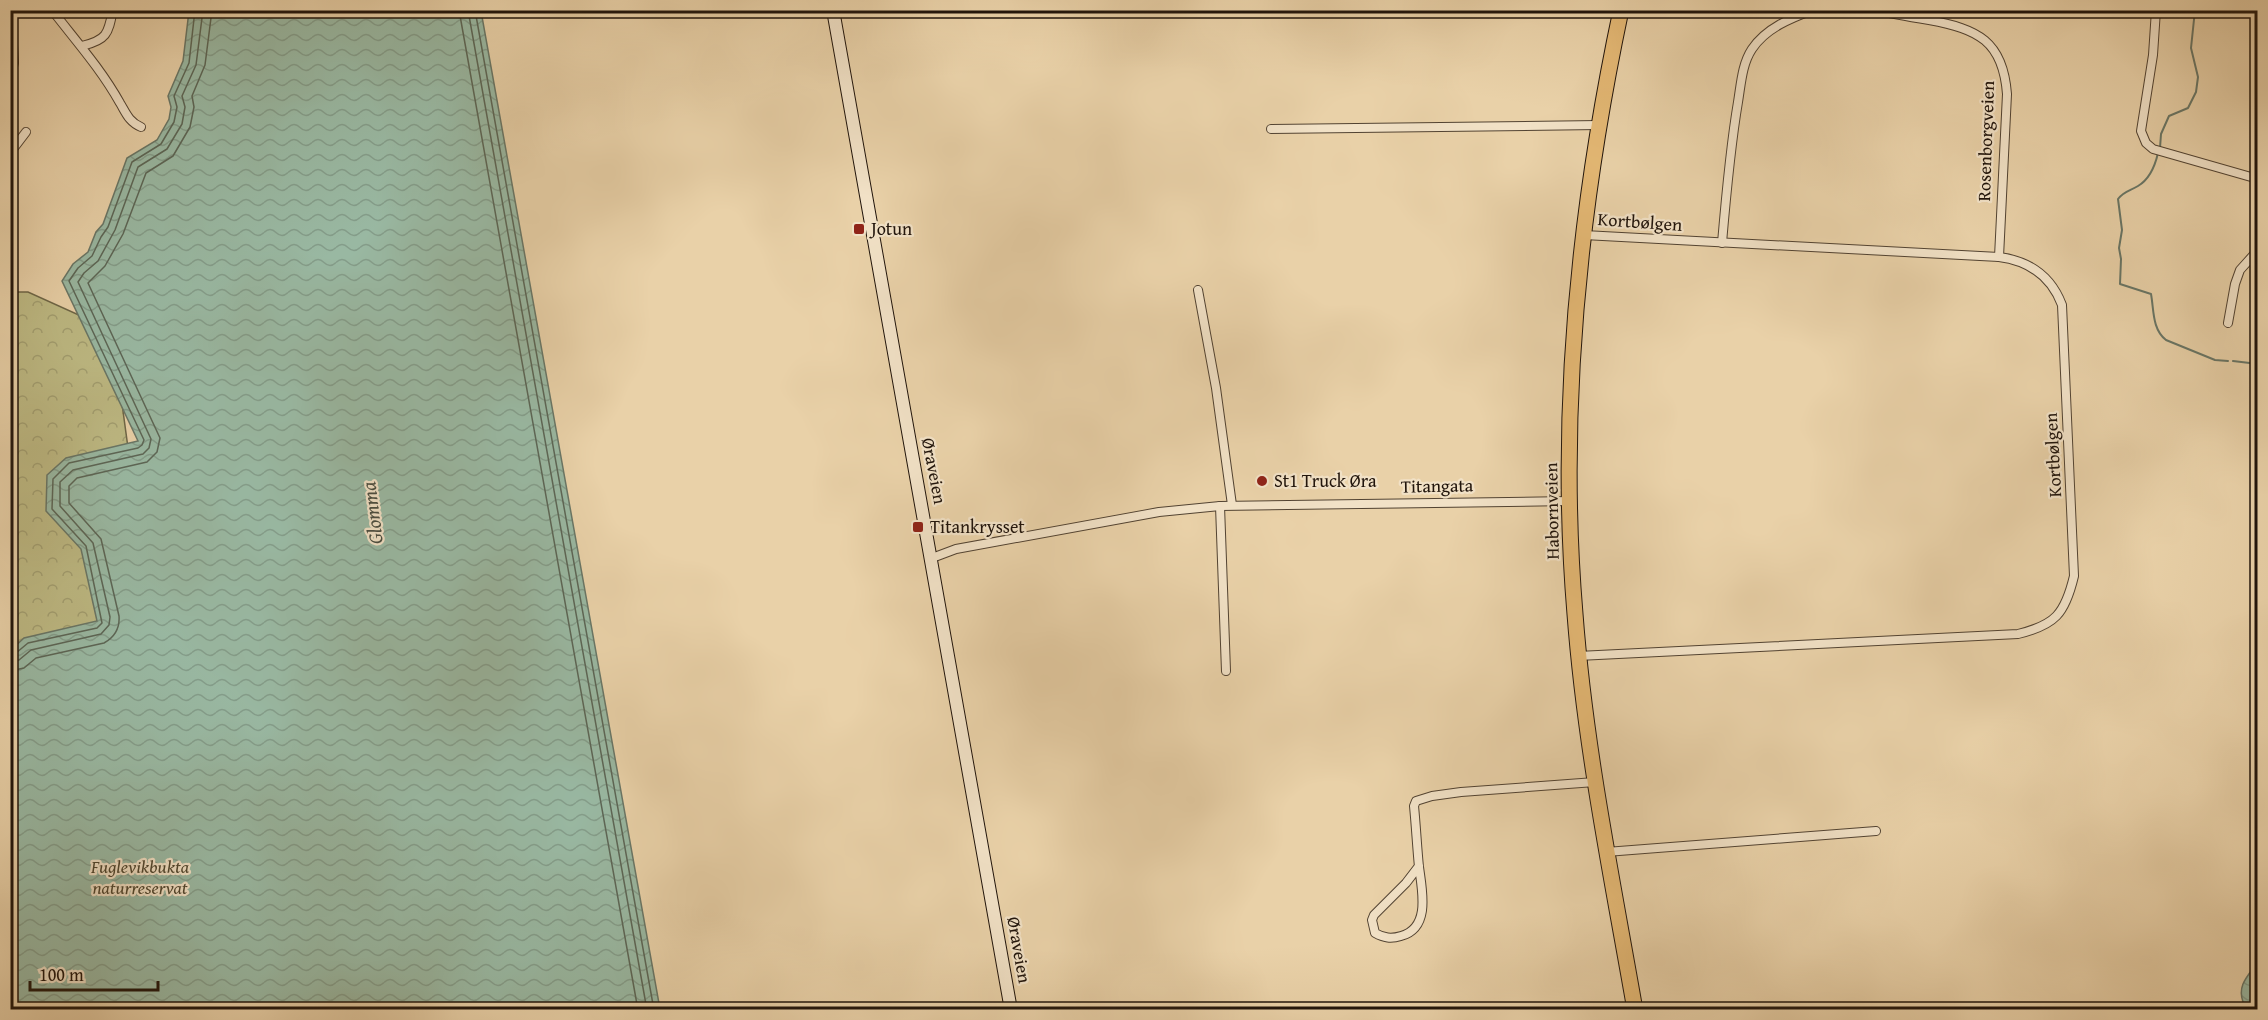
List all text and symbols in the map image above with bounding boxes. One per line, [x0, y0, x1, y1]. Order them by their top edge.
street label: Rosenborgveien [1970, 80, 2001, 202]
street label: Kortbølgen [1597, 205, 1683, 238]
place label: Jotun [869, 215, 912, 242]
marker: Jotun [852, 222, 866, 236]
street label: Kortbølgen [2037, 412, 2068, 498]
street label: Øraveien [915, 435, 954, 506]
street label: Habornveien [1537, 462, 1566, 560]
place label: St1 Truck Øra [1274, 467, 1377, 494]
street label: Titangata [1401, 471, 1474, 500]
marker: St1 Truck Øra [1255, 474, 1269, 488]
water label: Glomma [353, 479, 390, 546]
place label: Titankrysset [930, 513, 1025, 540]
marker: Titankrysset [911, 520, 925, 534]
park label: Fuglevikbukta naturreservat [90, 853, 190, 901]
street label: Øraveien [1000, 915, 1039, 985]
scale bar [30, 954, 158, 992]
text: 100 m [39, 961, 84, 988]

